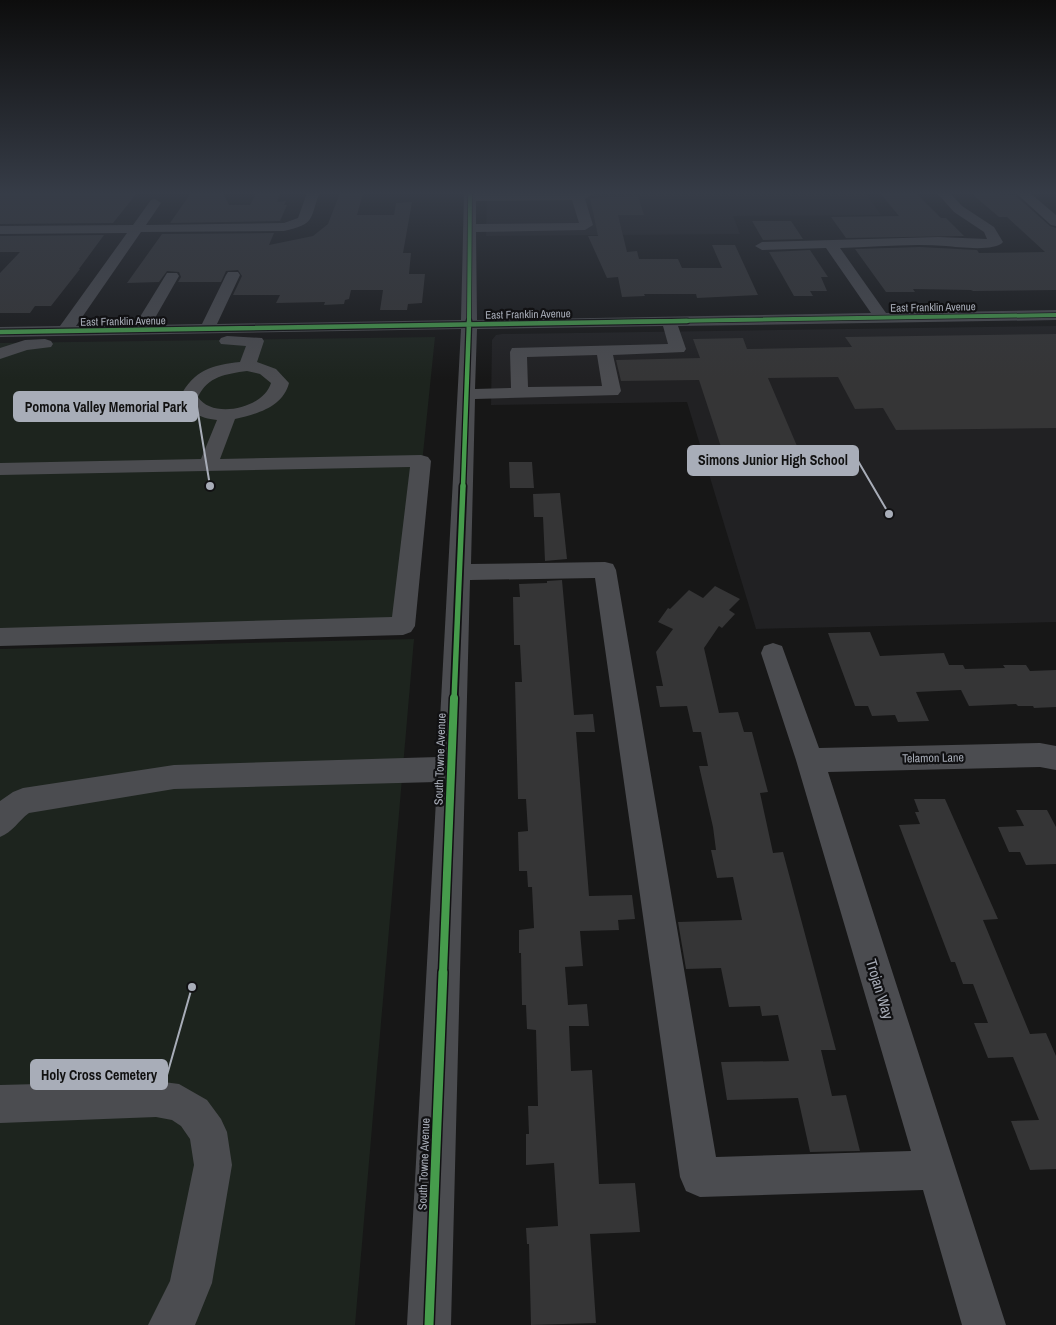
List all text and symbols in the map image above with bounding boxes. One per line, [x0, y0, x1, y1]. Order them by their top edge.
street label: East Franklin Avenue [890, 299, 976, 315]
street label: East Franklin Avenue [485, 306, 571, 322]
street label: East Franklin Avenue [80, 313, 166, 329]
callout: Pomona Valley Memorial Park [14, 392, 197, 421]
text: Pomona Valley Memorial Park [25, 398, 188, 416]
callout: Simons Junior High School [688, 446, 858, 475]
text: Simons Junior High School [698, 451, 848, 469]
street label: South Towne Avenue [430, 713, 450, 805]
street label: Telamon Lane [902, 749, 964, 767]
street label: Trojan Way [861, 956, 899, 1023]
callout: Holy Cross Cemetery [31, 1060, 167, 1089]
text: Holy Cross Cemetery [41, 1066, 158, 1084]
street label: South Towne Avenue [414, 1118, 434, 1210]

